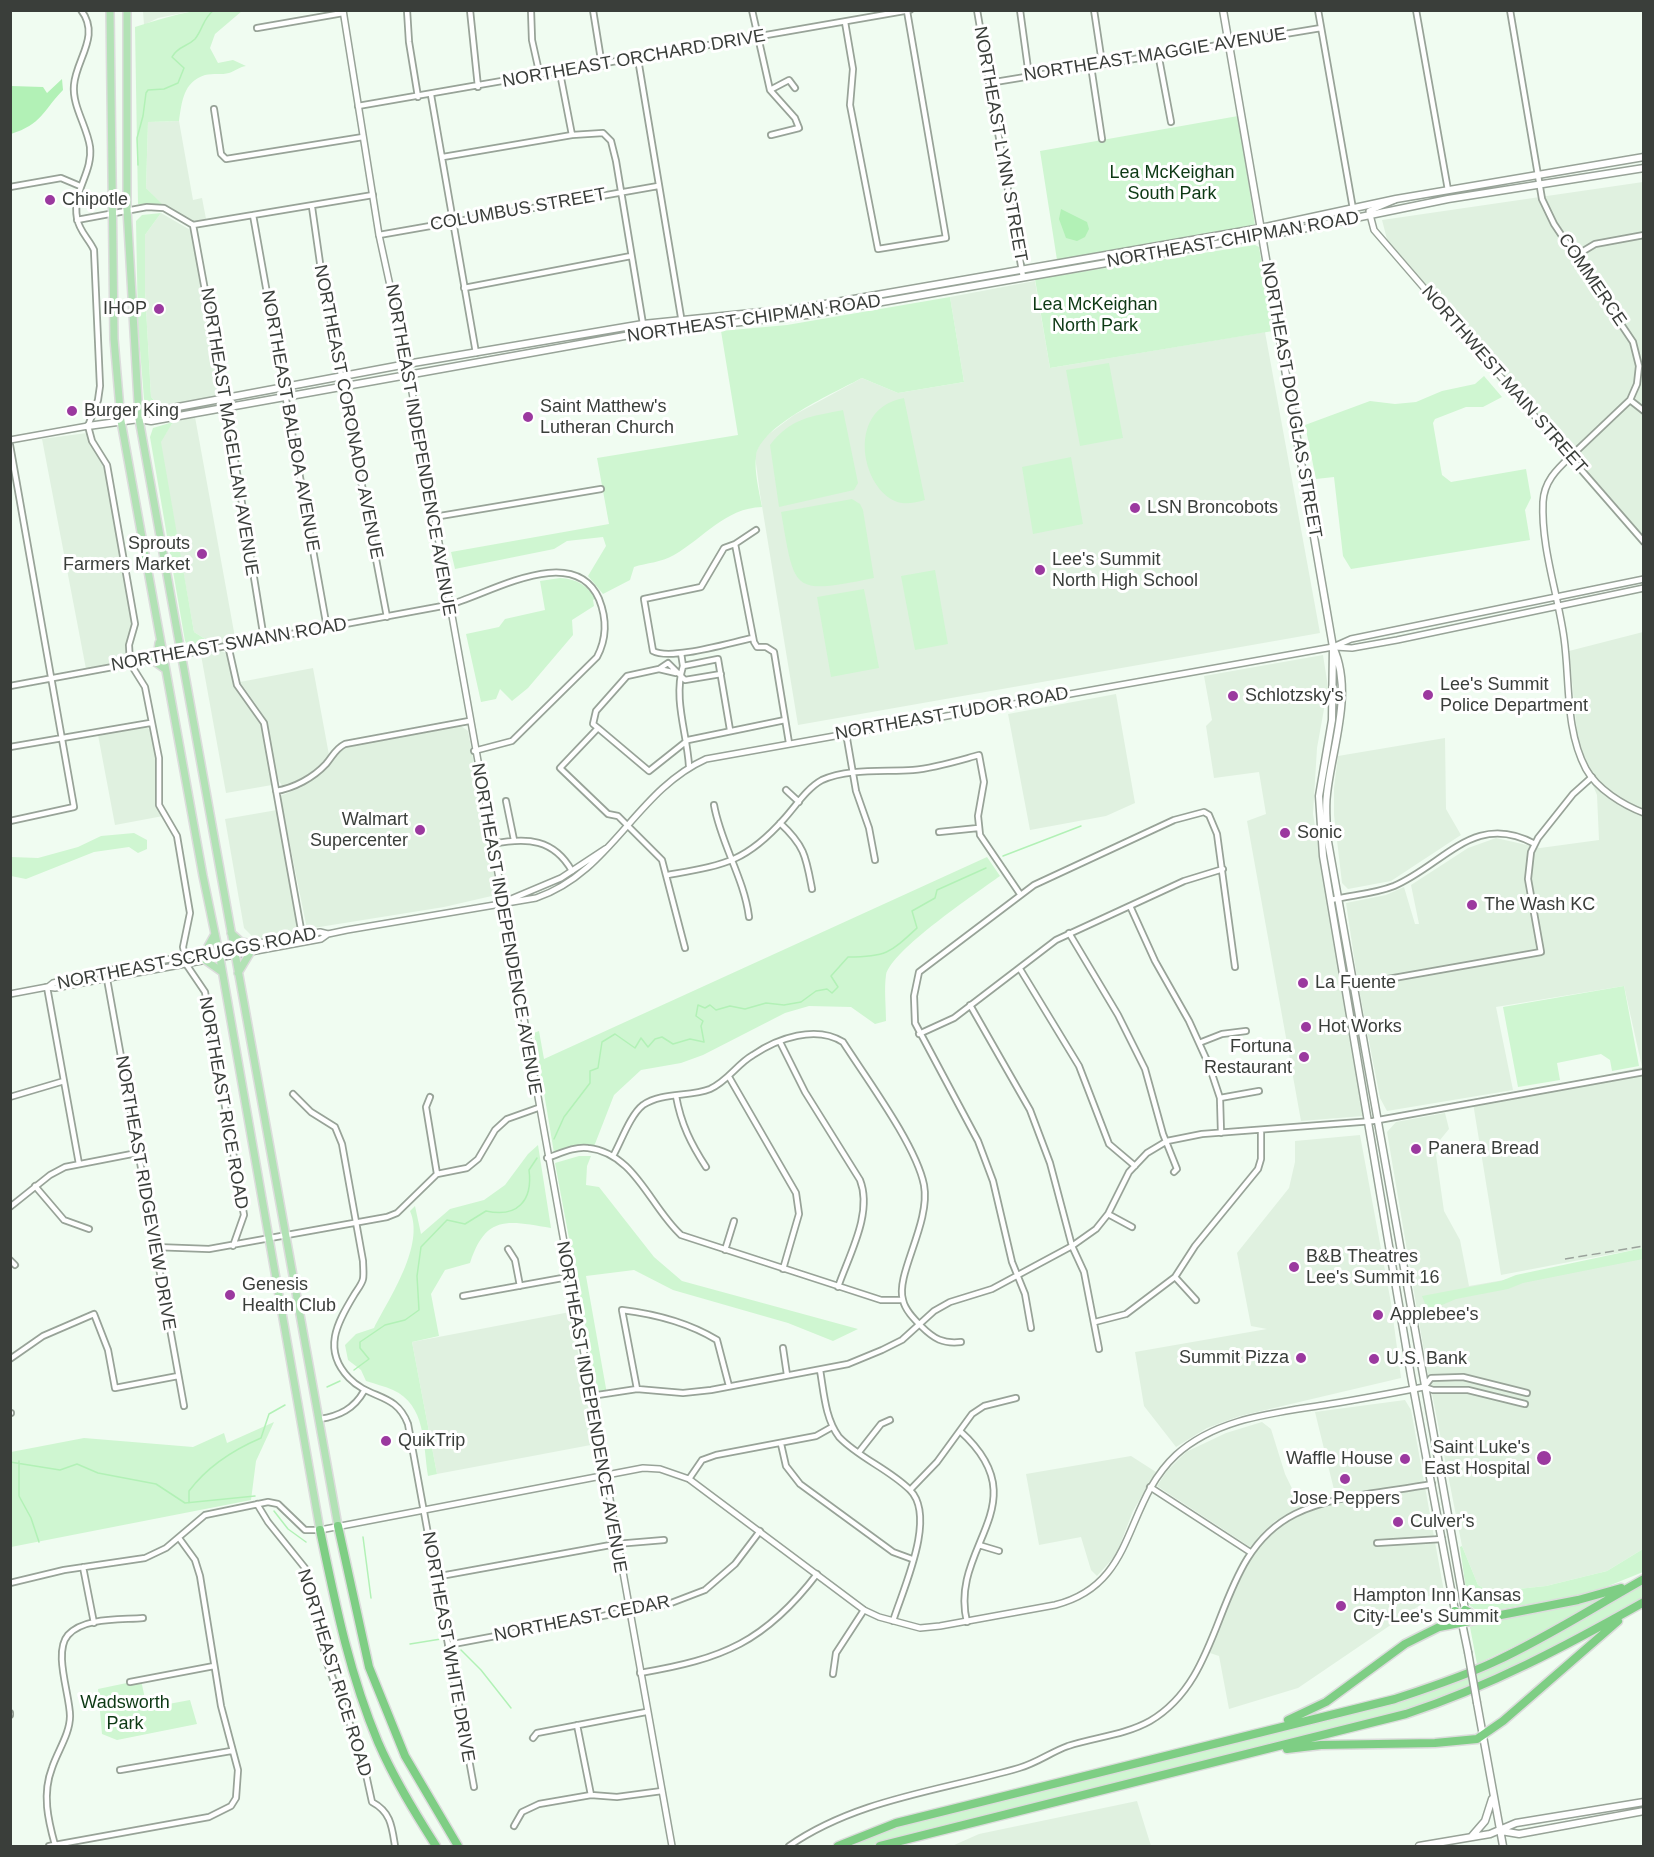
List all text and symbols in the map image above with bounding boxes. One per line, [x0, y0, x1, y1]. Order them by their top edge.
street label: NORTHEAST MAGGIE AVENUE [1022, 24, 1288, 86]
street label: NORTHEAST ORCHARD DRIVE [501, 25, 767, 93]
street label: NORTHEAST LYNN STREET [969, 25, 1031, 263]
park label: Lea McKeighan South Park [1109, 162, 1235, 204]
street label: COLUMBUS STREET [428, 184, 608, 236]
place label: Chipotle [62, 189, 128, 211]
marker: Chipotle [43, 193, 57, 207]
street label: NORTHEAST CHIPMAN ROAD [1105, 207, 1361, 273]
street label: COMMERCE [1553, 230, 1631, 330]
street label: NORTHEAST DOUGLAS STREET [1256, 260, 1326, 540]
street label: NORTHEAST CORONADO AVENUE [309, 263, 387, 561]
street label: NORTHEAST INDEPENDENCE AVENUE [380, 282, 460, 618]
street label: NORTHWEST MAIN STREET [1417, 282, 1591, 478]
street label: NORTHEAST MAGELLAN AVENUE [196, 286, 262, 578]
street label: NORTHEAST BALBOA AVENUE [256, 288, 324, 554]
street label: NORTHEAST CHIPMAN ROAD [626, 291, 882, 347]
park label: Lea McKeighan North Park [1032, 294, 1158, 336]
place label: IHOP [103, 298, 147, 320]
marker: IHOP [152, 302, 166, 316]
place label: Saint Matthew's Lutheran Church [540, 396, 674, 438]
place label: Burger King [84, 400, 179, 422]
marker: Burger King [65, 404, 79, 418]
marker: Saint Matthew's Lutheran Church [521, 410, 535, 424]
place label: LSN Broncobots [1147, 497, 1278, 519]
marker: LSN Broncobots [1128, 501, 1142, 515]
place label: Sprouts Farmers Market [63, 533, 190, 576]
marker: Sprouts Farmers Market [195, 547, 209, 561]
place label: Lee's Summit North High School [1052, 549, 1198, 592]
marker: Lee's Summit North High School [1033, 563, 1047, 577]
street label: NORTHEAST SWANN ROAD [109, 614, 349, 676]
place label: Lee's Summit Police Department [1440, 674, 1588, 716]
street label: NORTHEAST TUDOR ROAD [834, 683, 1070, 745]
place label: Schlotzsky's [1245, 685, 1343, 707]
marker: Lee's Summit Police Department [1421, 688, 1435, 702]
marker: Schlotzsky's [1226, 689, 1240, 703]
street label: NORTHEAST INDEPENDENCE AVENUE [466, 761, 546, 1097]
place label: Walmart Supercenter [310, 809, 408, 852]
place label: Sonic [1297, 822, 1342, 844]
marker: Walmart Supercenter [413, 823, 427, 837]
marker: Sonic [1278, 826, 1292, 840]
place label: The Wash KC [1484, 894, 1595, 916]
marker: The Wash KC [1465, 898, 1479, 912]
street label: NORTHEAST SCRUGGS ROAD [56, 923, 318, 995]
place label: La Fuente [1315, 972, 1396, 994]
marker: La Fuente [1296, 976, 1310, 990]
street label: NORTHEAST RICE ROAD [194, 995, 252, 1211]
place label: Hot Works [1318, 1016, 1402, 1038]
marker: Hot Works [1299, 1020, 1313, 1034]
place label: Fortuna Restaurant [1204, 1036, 1292, 1078]
marker: Fortuna Restaurant [1297, 1050, 1311, 1064]
street label: NORTHEAST RIDGEVIEW DRIVE [110, 1054, 180, 1332]
place label: Panera Bread [1428, 1138, 1539, 1160]
marker: Panera Bread [1409, 1142, 1423, 1156]
street label: NORTHEAST INDEPENDENCE AVENUE [551, 1239, 631, 1575]
place label: B&B Theatres Lee's Summit 16 [1306, 1246, 1439, 1288]
marker: B&B Theatres Lee's Summit 16 [1287, 1260, 1301, 1274]
place label: Genesis Health Club [242, 1274, 336, 1316]
marker: Genesis Health Club [223, 1288, 237, 1302]
place label: Applebee's [1390, 1304, 1479, 1326]
marker: Applebee's [1371, 1308, 1385, 1322]
place label: Summit Pizza [1179, 1347, 1289, 1369]
place label: U.S. Bank [1386, 1348, 1467, 1370]
marker: Summit Pizza [1294, 1351, 1308, 1365]
marker: U.S. Bank [1367, 1352, 1381, 1366]
place label: QuikTrip [398, 1430, 465, 1452]
marker: QuikTrip [379, 1434, 393, 1448]
place label: Saint Luke's East Hospital [1424, 1437, 1530, 1480]
place label: Waffle House [1286, 1448, 1393, 1470]
marker: Saint Luke's East Hospital [1535, 1449, 1553, 1467]
marker: Waffle House [1398, 1452, 1412, 1466]
marker: Jose Peppers [1338, 1472, 1352, 1486]
place label: Jose Peppers [1290, 1488, 1400, 1510]
place label: Culver's [1410, 1511, 1474, 1533]
marker: Culver's [1391, 1515, 1405, 1529]
street label: NORTHEAST WHITE DRIVE [417, 1530, 479, 1764]
street label: NORTHEAST RICE ROAD [292, 1567, 376, 1779]
place label: Hampton Inn Kansas City-Lee's Summit [1353, 1585, 1521, 1628]
street label: NORTHEAST CEDAR [492, 1591, 672, 1647]
marker: Hampton Inn Kansas City-Lee's Summit [1334, 1599, 1348, 1613]
park label: Wadsworth Park [80, 1692, 170, 1734]

